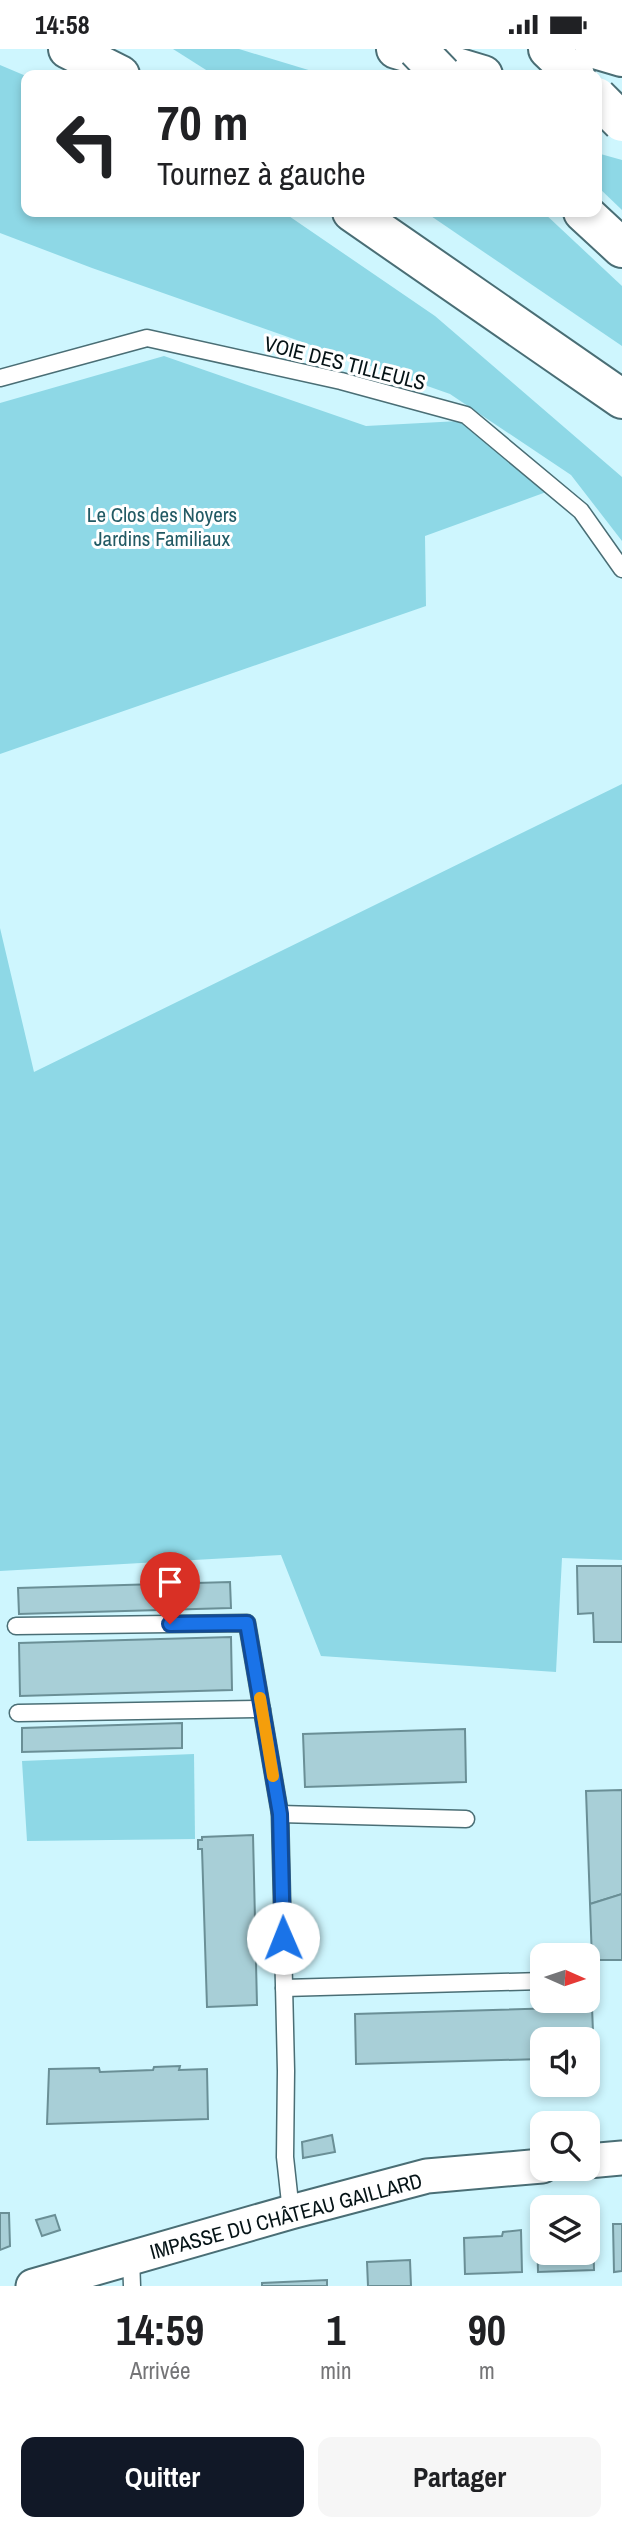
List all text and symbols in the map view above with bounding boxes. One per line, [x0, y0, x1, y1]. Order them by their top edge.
text: 14:58 [35, 7, 90, 42]
text: 70 m [157, 89, 249, 155]
icon: left [42, 98, 133, 189]
text: Tournez à gauche [157, 152, 366, 195]
street label: VOIE DES TILLEULS [261, 329, 429, 397]
park label: Le Clos des Noyers Jardins Familiaux [87, 500, 237, 553]
pin [140, 1552, 200, 1624]
icon: arrive [151, 1563, 189, 1601]
position arrow [246, 1901, 320, 1975]
north arrow [530, 1943, 600, 2013]
map controls [530, 1943, 600, 2265]
button: sound [530, 2027, 600, 2097]
button: search [530, 2111, 600, 2181]
street label: IMPASSE DU CHÂTEAU GAILLARD [147, 2166, 425, 2266]
button: layers [530, 2195, 600, 2265]
text: 14:59 [116, 2302, 204, 2358]
text: 1 [326, 2302, 345, 2358]
text: 90 [468, 2302, 506, 2358]
text: Arrivée [130, 2355, 190, 2386]
text: min [320, 2355, 352, 2386]
text: m [479, 2355, 495, 2386]
button: Quitter [21, 2437, 304, 2517]
button: Partager [318, 2437, 601, 2517]

